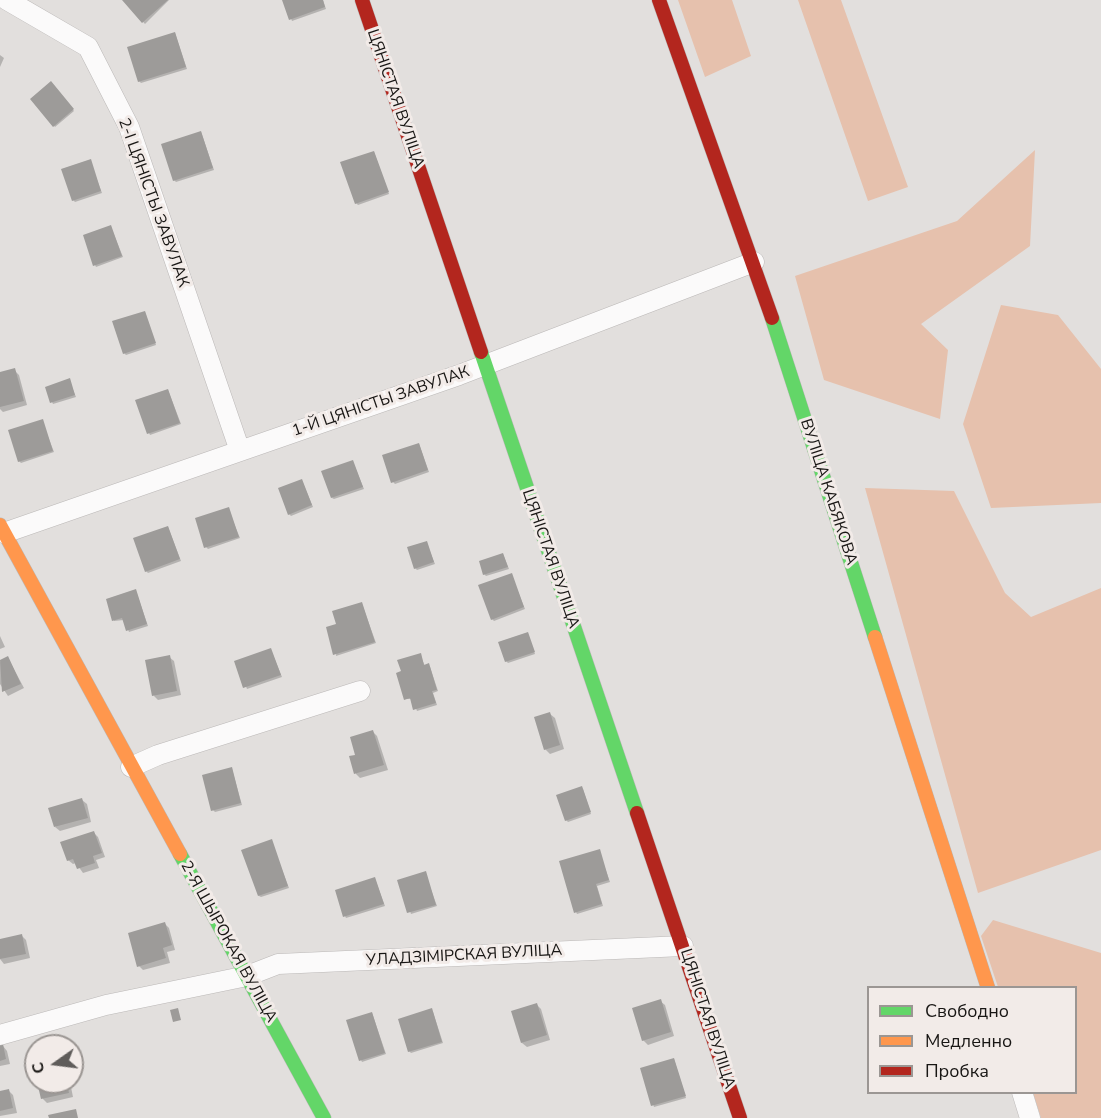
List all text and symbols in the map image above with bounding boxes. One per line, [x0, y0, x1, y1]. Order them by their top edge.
street label: ЦЯНІСТАЯ ВУЛІЦА [362, 27, 428, 171]
street label: 2-І ЦЯНІСТЫ ЗАВУЛАК [113, 116, 193, 290]
street label: 1-Й ЦЯНІСТЫ ЗАВУЛАК [290, 363, 472, 441]
street label: ВУЛІЦА КАБЯКОВА [795, 416, 861, 568]
street label: ЦЯНІСТАЯ ВУЛІЦА [517, 487, 583, 631]
street label: 2-Я ШЫРОКАЯ ВУЛІЦА [176, 858, 280, 1026]
street label: УЛАДЗІМІРСКАЯ ВУЛІЦА [365, 941, 563, 971]
street label: ЦЯНІСТАЯ ВУЛІЦА [675, 947, 739, 1091]
legend [867, 986, 1077, 1094]
text: Свободно [925, 999, 1009, 1023]
text: Медленно [925, 1029, 1012, 1053]
north arrow [24, 1034, 84, 1094]
text: Пробка [925, 1059, 989, 1083]
text: С [26, 1060, 50, 1076]

